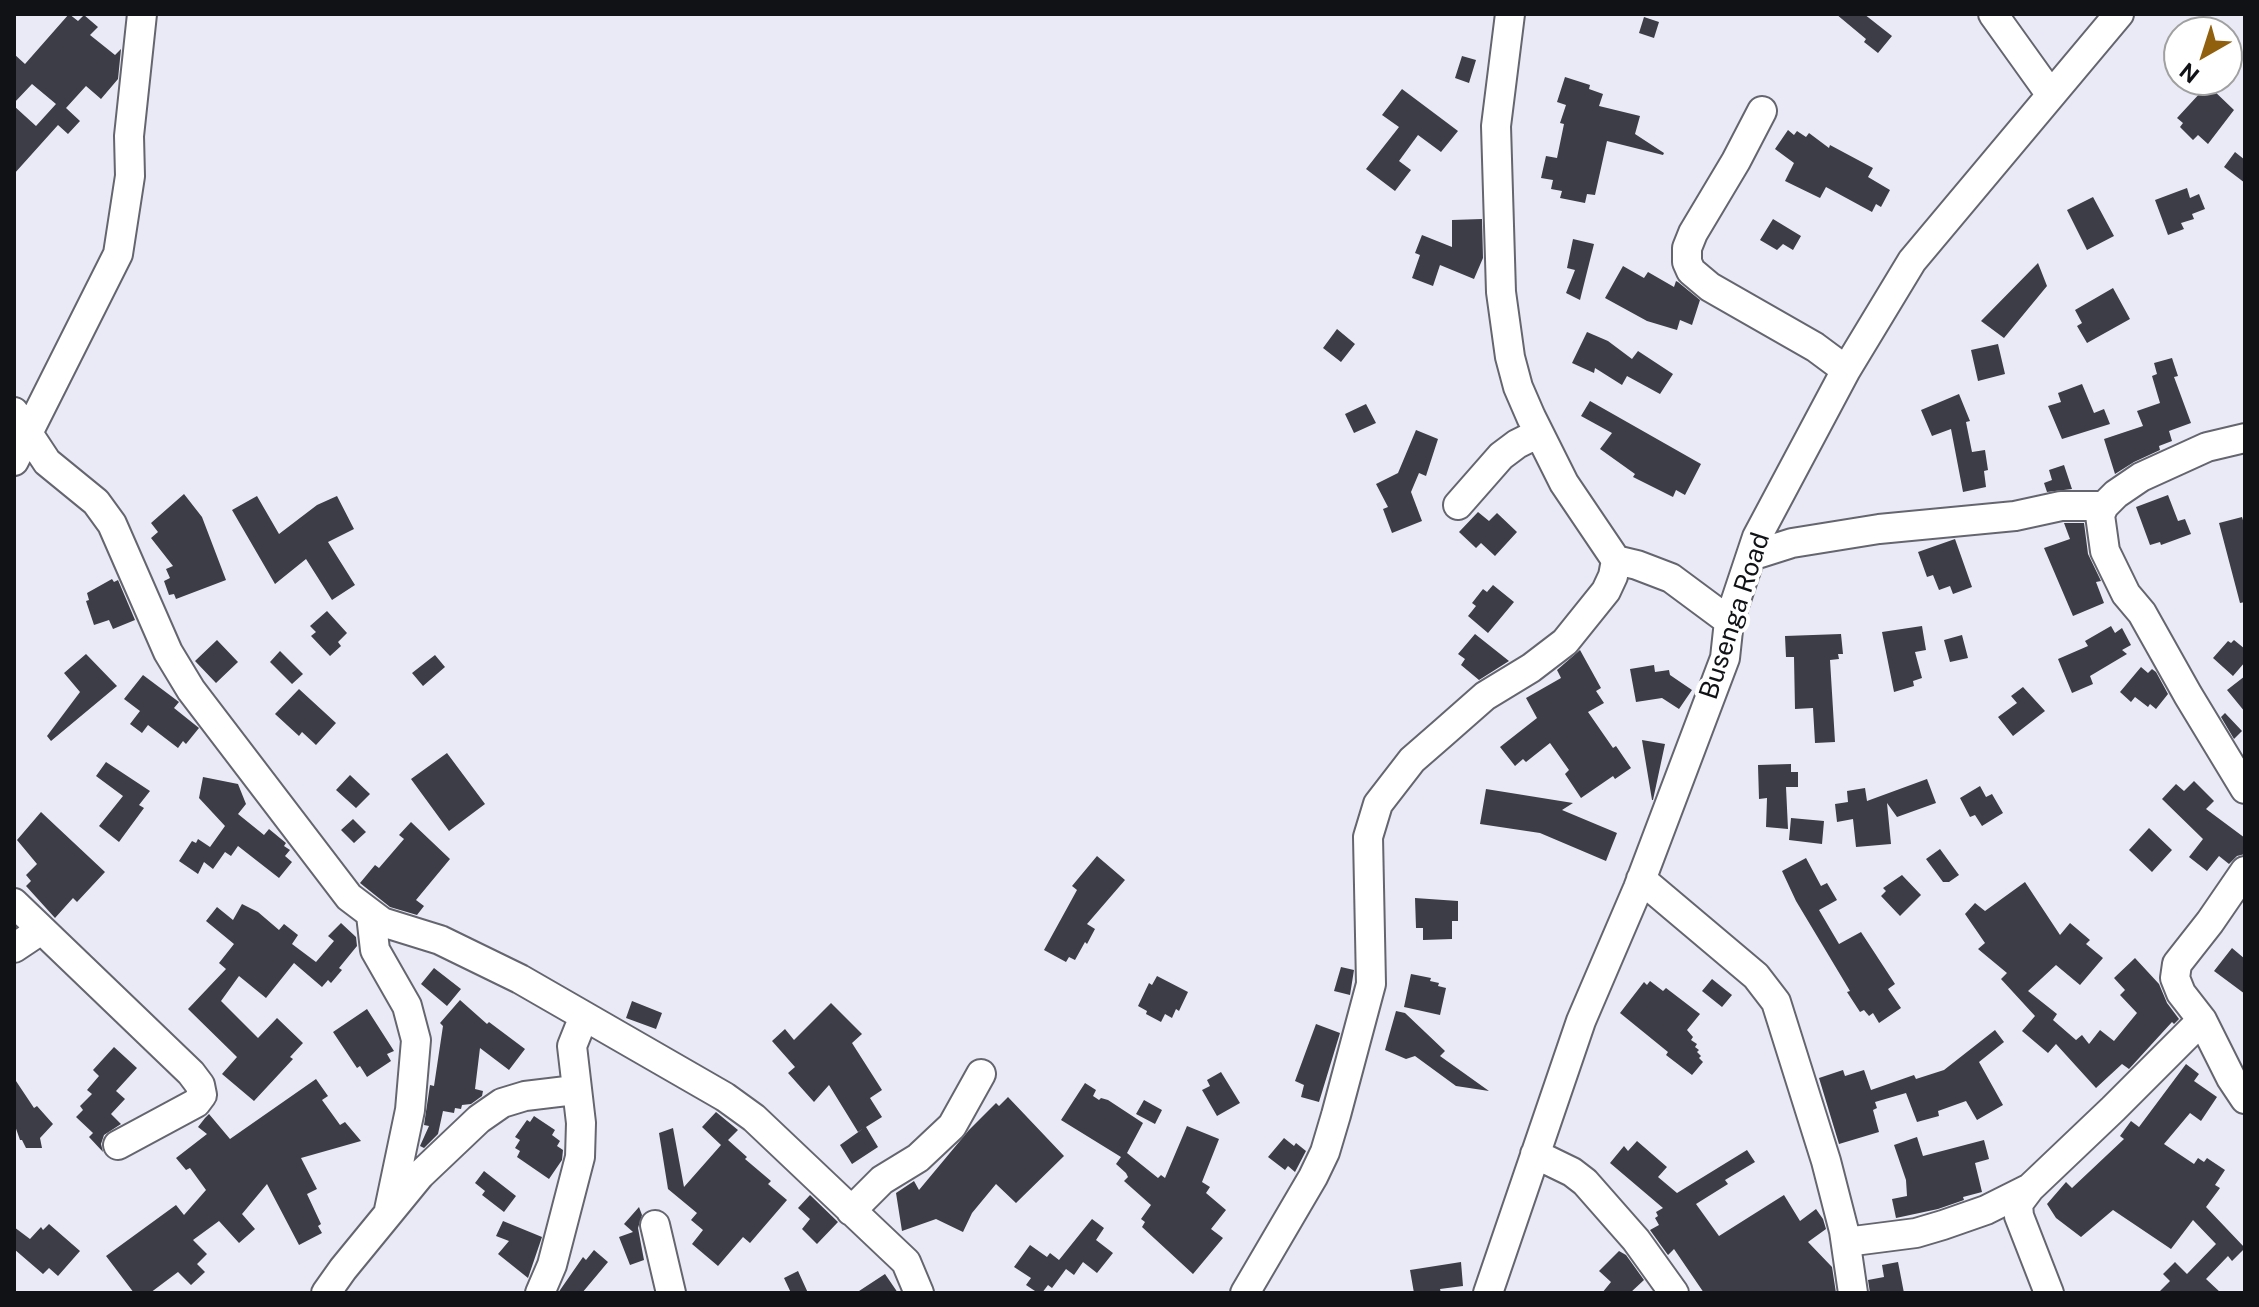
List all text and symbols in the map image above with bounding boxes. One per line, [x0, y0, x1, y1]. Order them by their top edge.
north arrow [2163, 16, 2243, 96]
text: N [2174, 58, 2204, 89]
street label: Busenga Road [1693, 529, 1777, 703]

